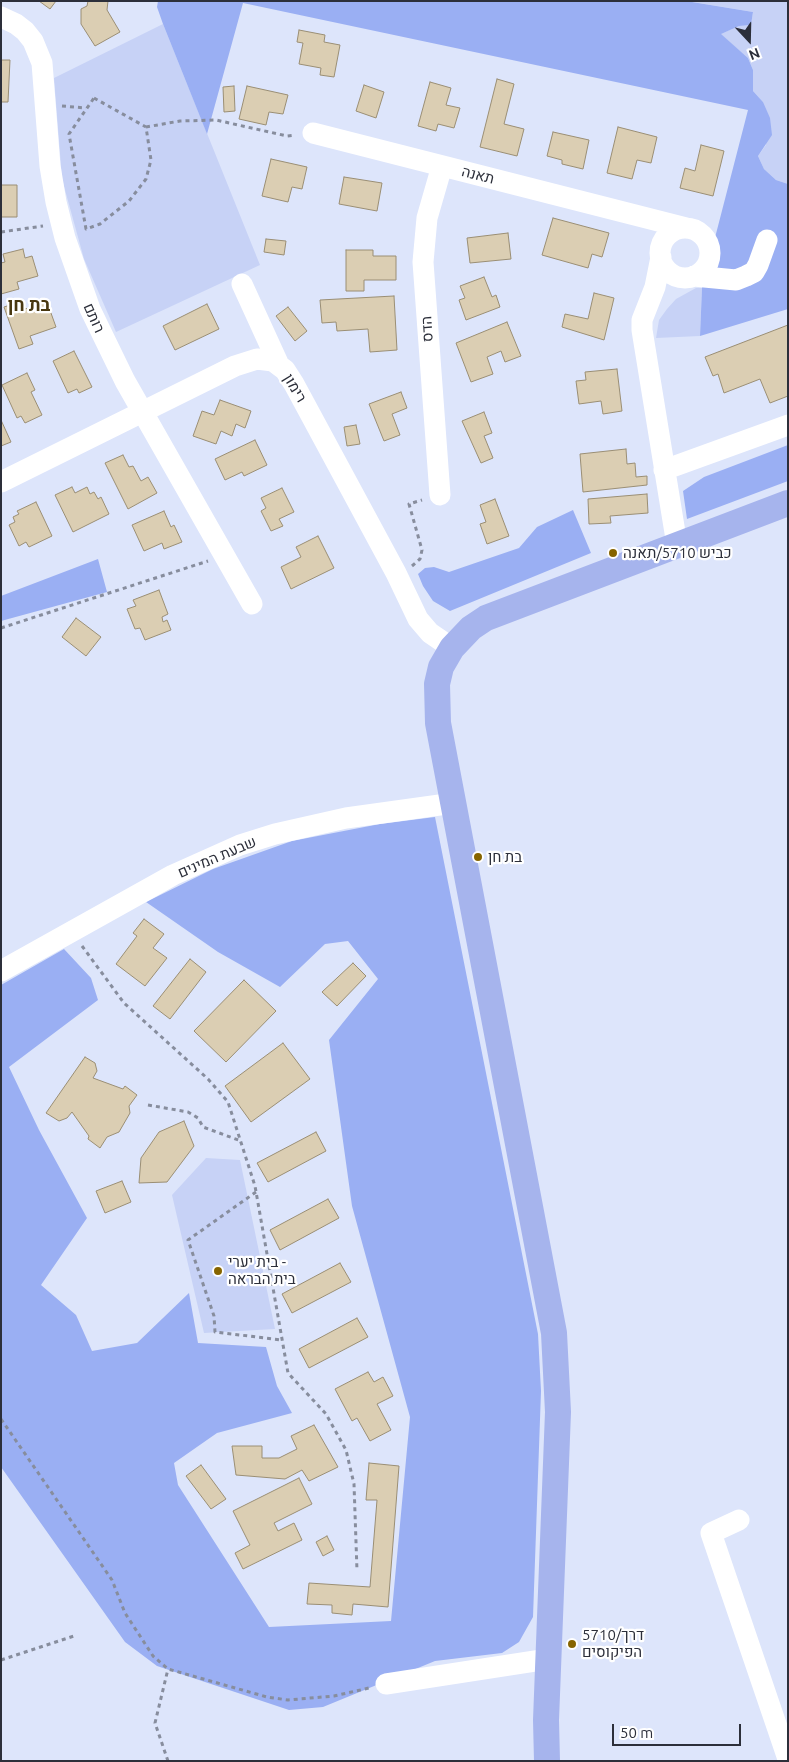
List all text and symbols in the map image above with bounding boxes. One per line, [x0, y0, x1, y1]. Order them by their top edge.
north arrow [724, 15, 774, 65]
text: N [747, 45, 762, 63]
street label: תאנה [460, 162, 496, 188]
district label: בת חן [8, 294, 50, 316]
street label: רותם [80, 300, 108, 336]
street label: הדס [417, 315, 437, 343]
street label: רימון [280, 370, 310, 406]
place label: כביש 5710/תאנה [623, 544, 731, 562]
marker: כביש 5710/תאנה [607, 547, 619, 559]
street label: שבעת המינים [175, 832, 259, 882]
place label: בת חן [488, 848, 522, 866]
marker: בת חן [472, 851, 484, 863]
place label: בית יערי - בית הבראה [228, 1253, 296, 1288]
marker: בית יערי - בית הבראה [212, 1265, 224, 1277]
place label: 5710/דרך הפיקוסים [582, 1626, 644, 1661]
marker: 5710/דרך הפיקוסים [566, 1638, 578, 1650]
scale bar [614, 1714, 743, 1746]
text: 50 m [620, 1724, 653, 1741]

